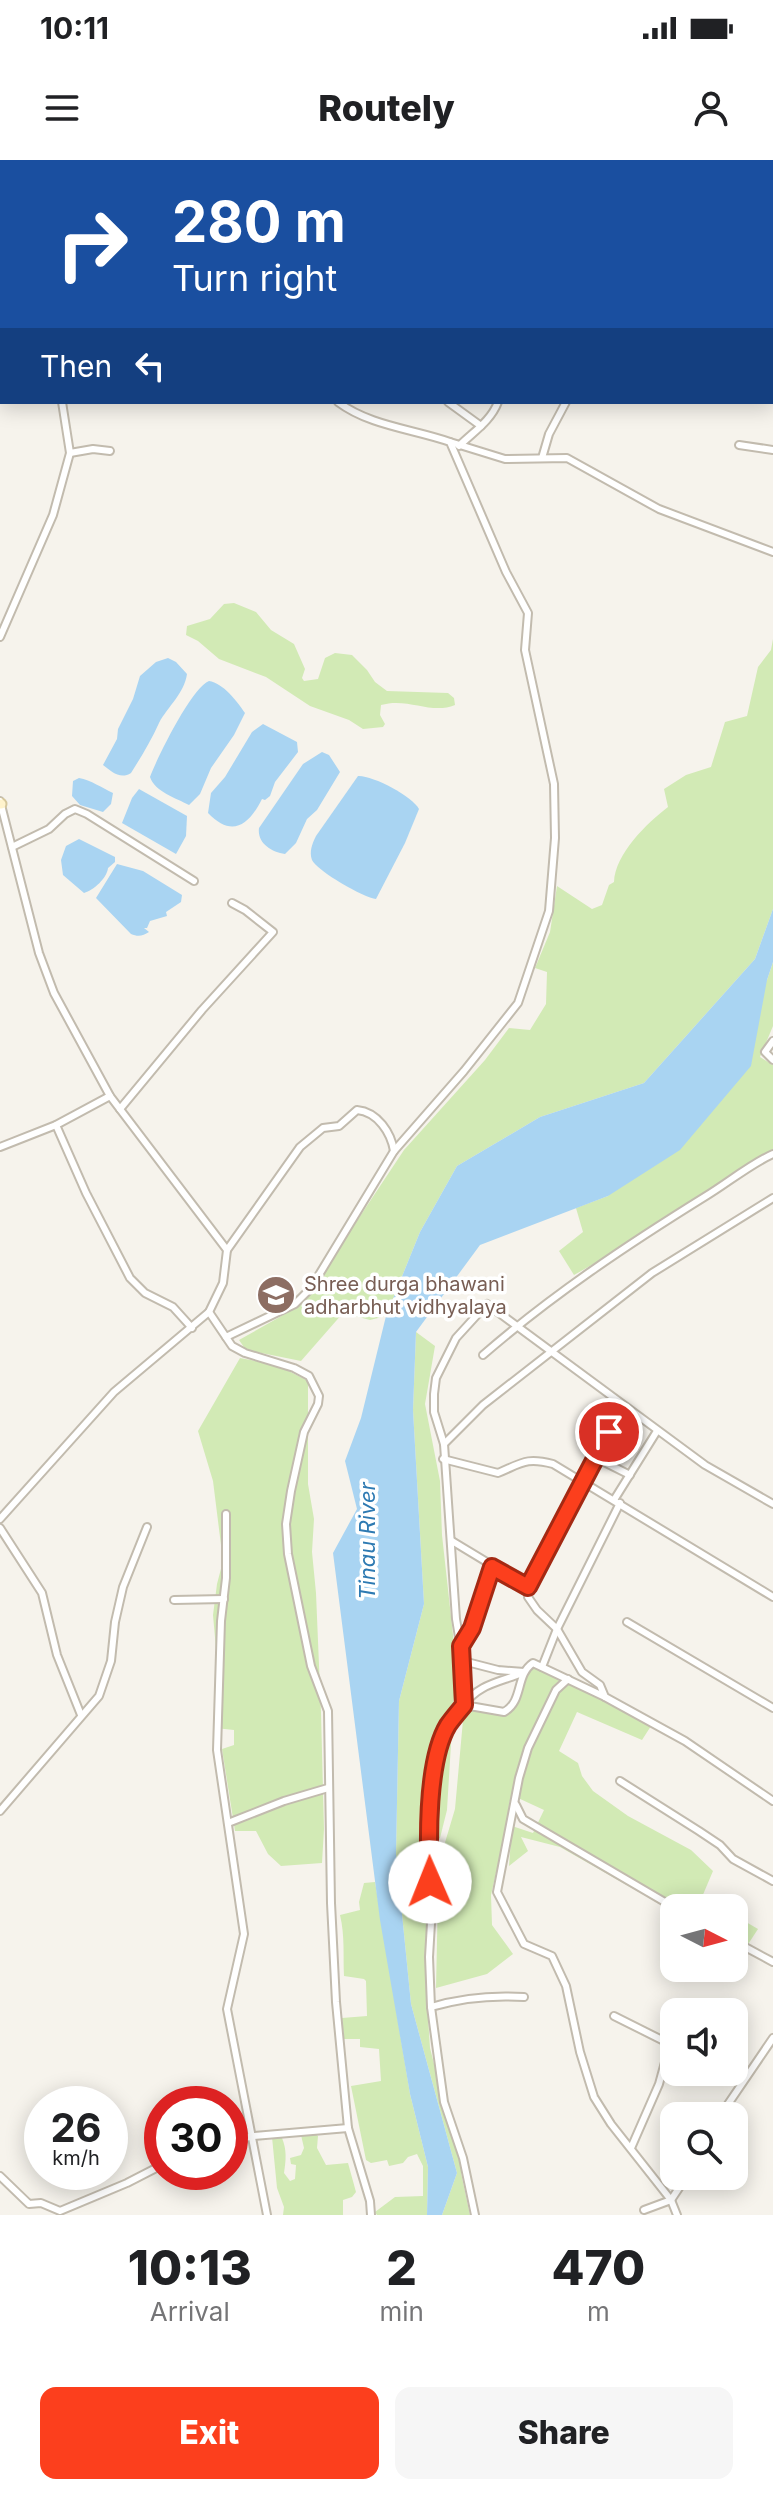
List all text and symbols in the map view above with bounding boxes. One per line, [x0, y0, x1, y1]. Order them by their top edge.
text: 10:11 [40, 10, 109, 46]
icon: menu [40, 86, 84, 130]
text: Routely [318, 86, 455, 130]
icon: person [689, 86, 733, 130]
text: 280 m [172, 188, 346, 256]
icon: right [40, 192, 144, 296]
text: Turn right [172, 256, 337, 300]
icon: left [128, 344, 172, 388]
text: Then [40, 348, 112, 384]
place label: Shree durga bhawani adharbhut vidhyalaya [304, 1272, 507, 1319]
school or university icon: Shree durga bhawani adharbhut vidhyalaya [255, 1274, 297, 1316]
pin [575, 1398, 643, 1466]
icon: arrive [587, 1410, 631, 1454]
water label: Tinau River [354, 1481, 380, 1600]
position arrow [388, 1840, 472, 1924]
north arrow [660, 1894, 748, 1982]
map controls [660, 1894, 748, 2190]
button: sound [660, 1998, 748, 2086]
speed limit sign: 30 [144, 2086, 248, 2190]
button: search [660, 2102, 748, 2190]
text: 26 [50, 2103, 102, 2152]
text: km/h [52, 2146, 100, 2170]
text: 10:13 [128, 2238, 252, 2297]
text: 2 [386, 2238, 417, 2297]
text: 470 [552, 2238, 645, 2297]
text: Arrival [150, 2296, 230, 2327]
text: min [379, 2296, 424, 2327]
text: m [587, 2296, 610, 2327]
button: Exit [40, 2387, 379, 2479]
button: Share [395, 2387, 733, 2479]

